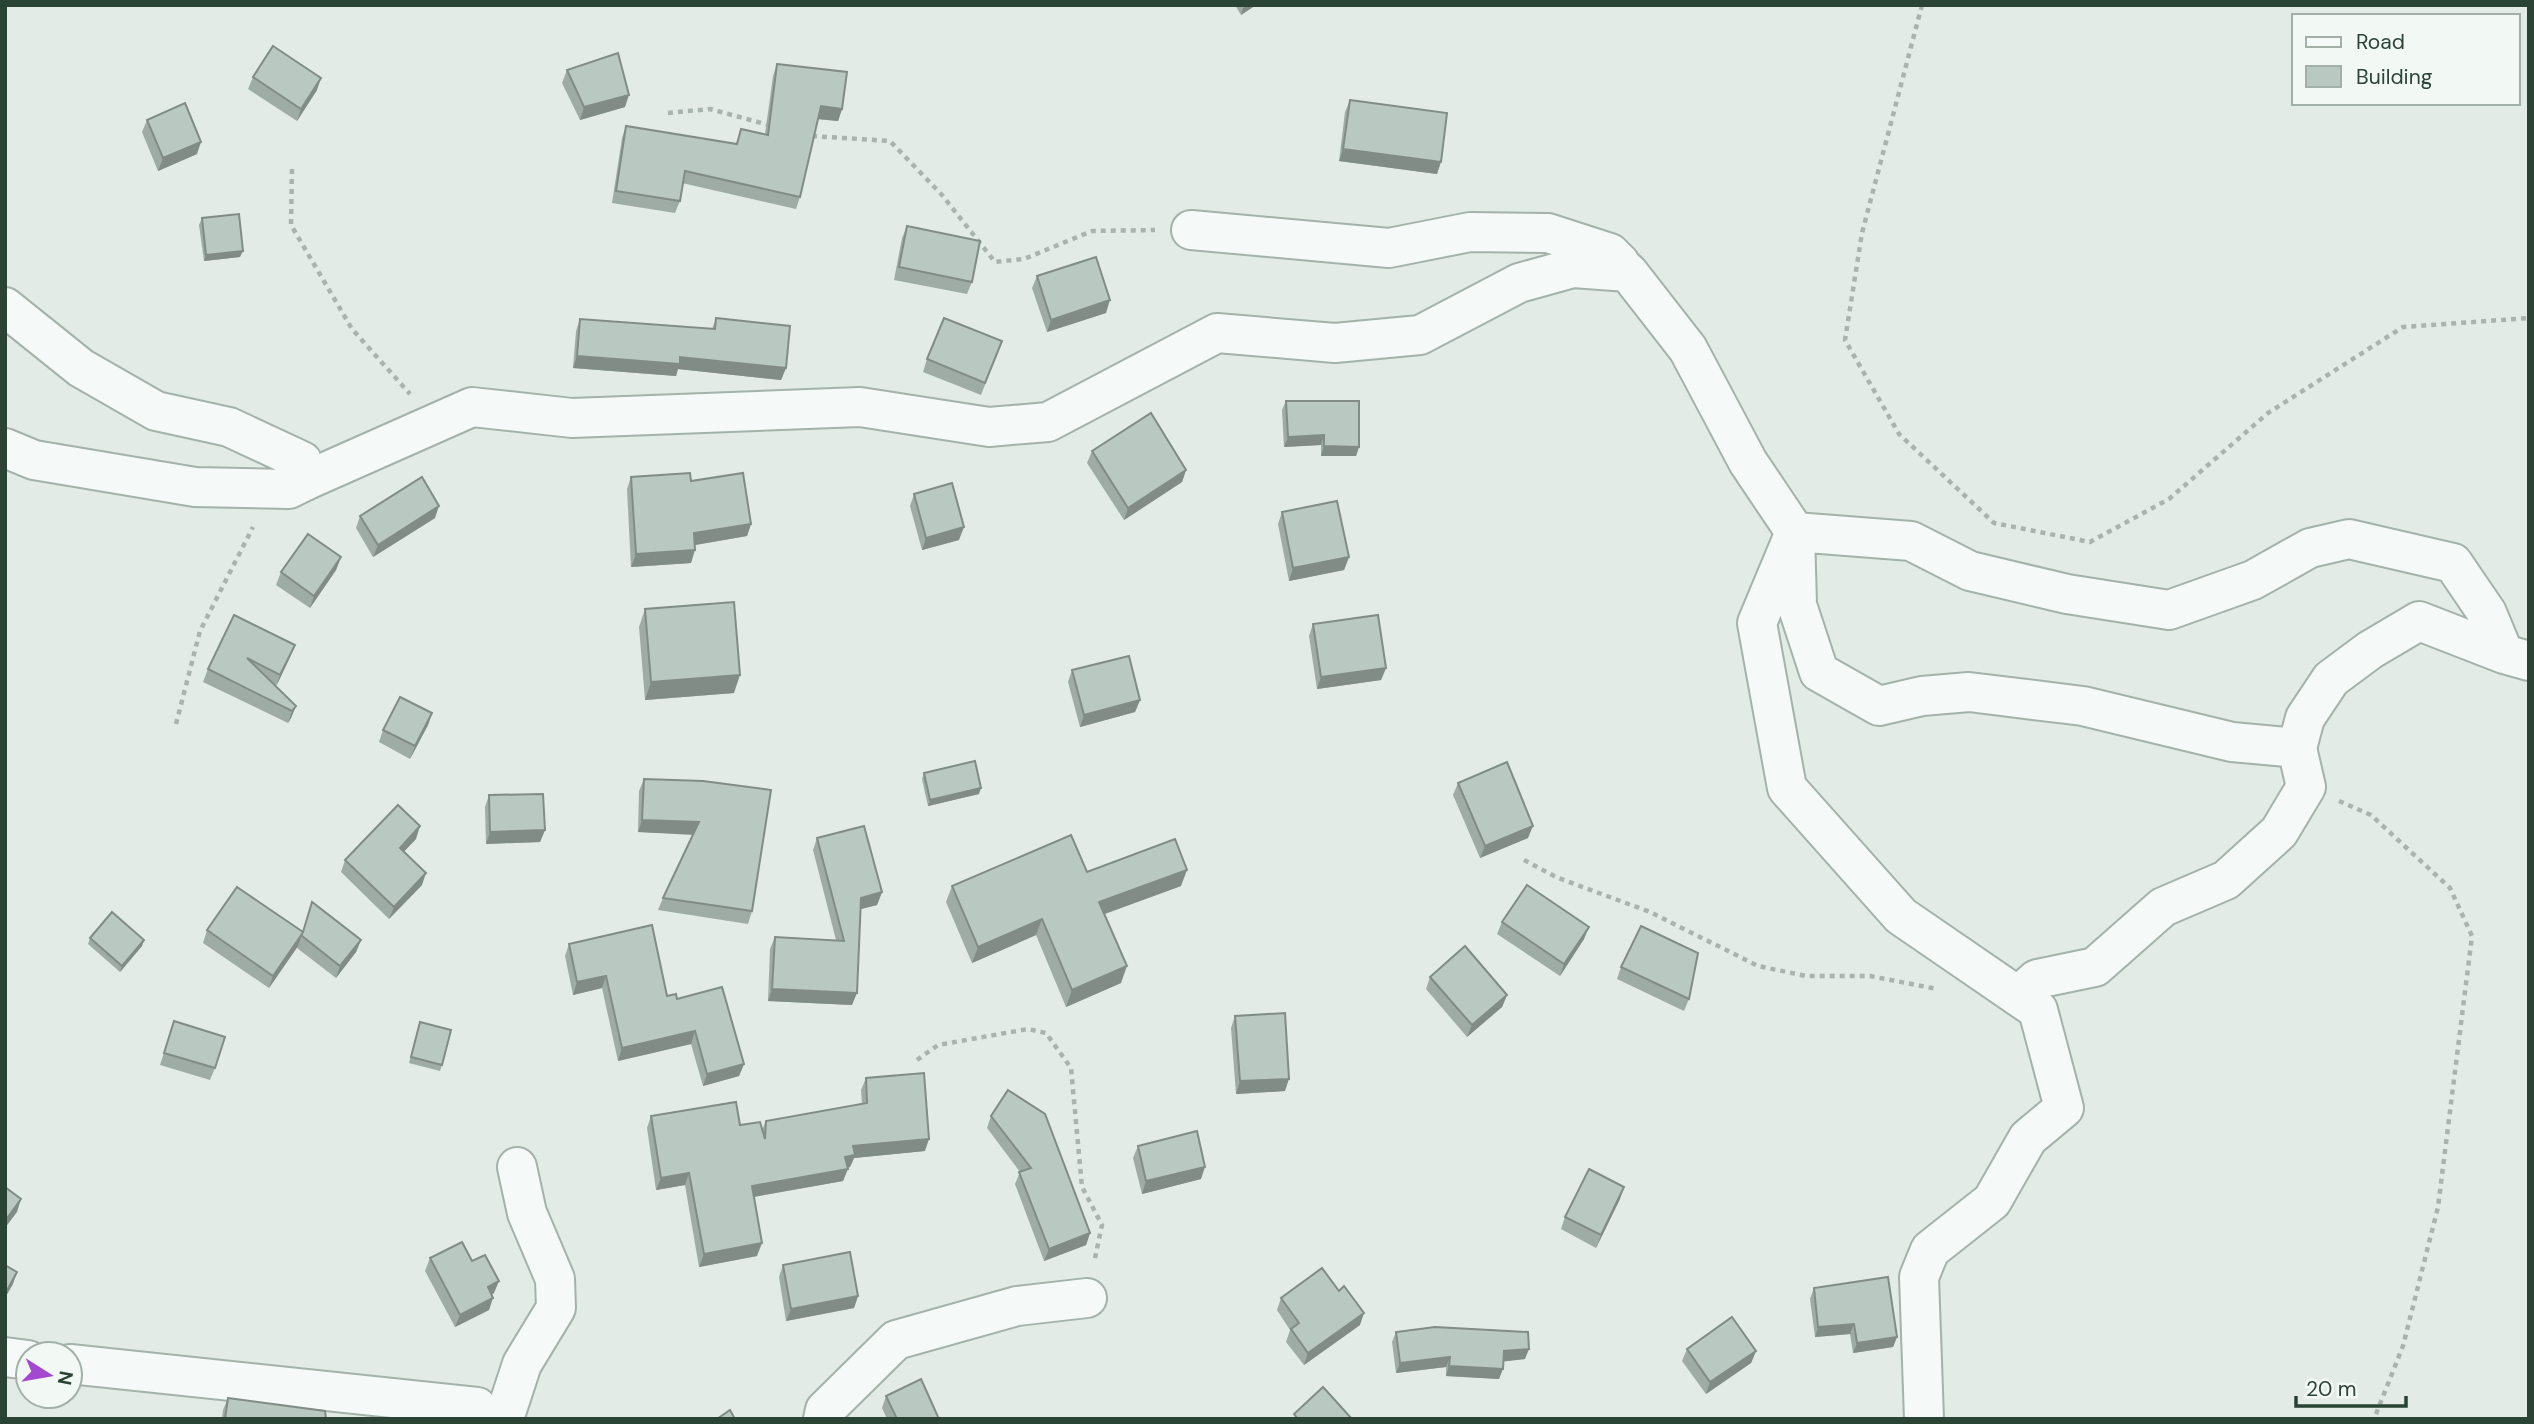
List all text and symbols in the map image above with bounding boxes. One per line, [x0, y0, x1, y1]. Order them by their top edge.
legend [2292, 14, 2520, 105]
text: Road [2356, 28, 2405, 56]
text: Building [2356, 63, 2433, 91]
north arrow [14, 1340, 84, 1410]
scale bar [2296, 1364, 2406, 1408]
text: N [52, 1369, 79, 1387]
text: 20 m [2306, 1375, 2357, 1403]

